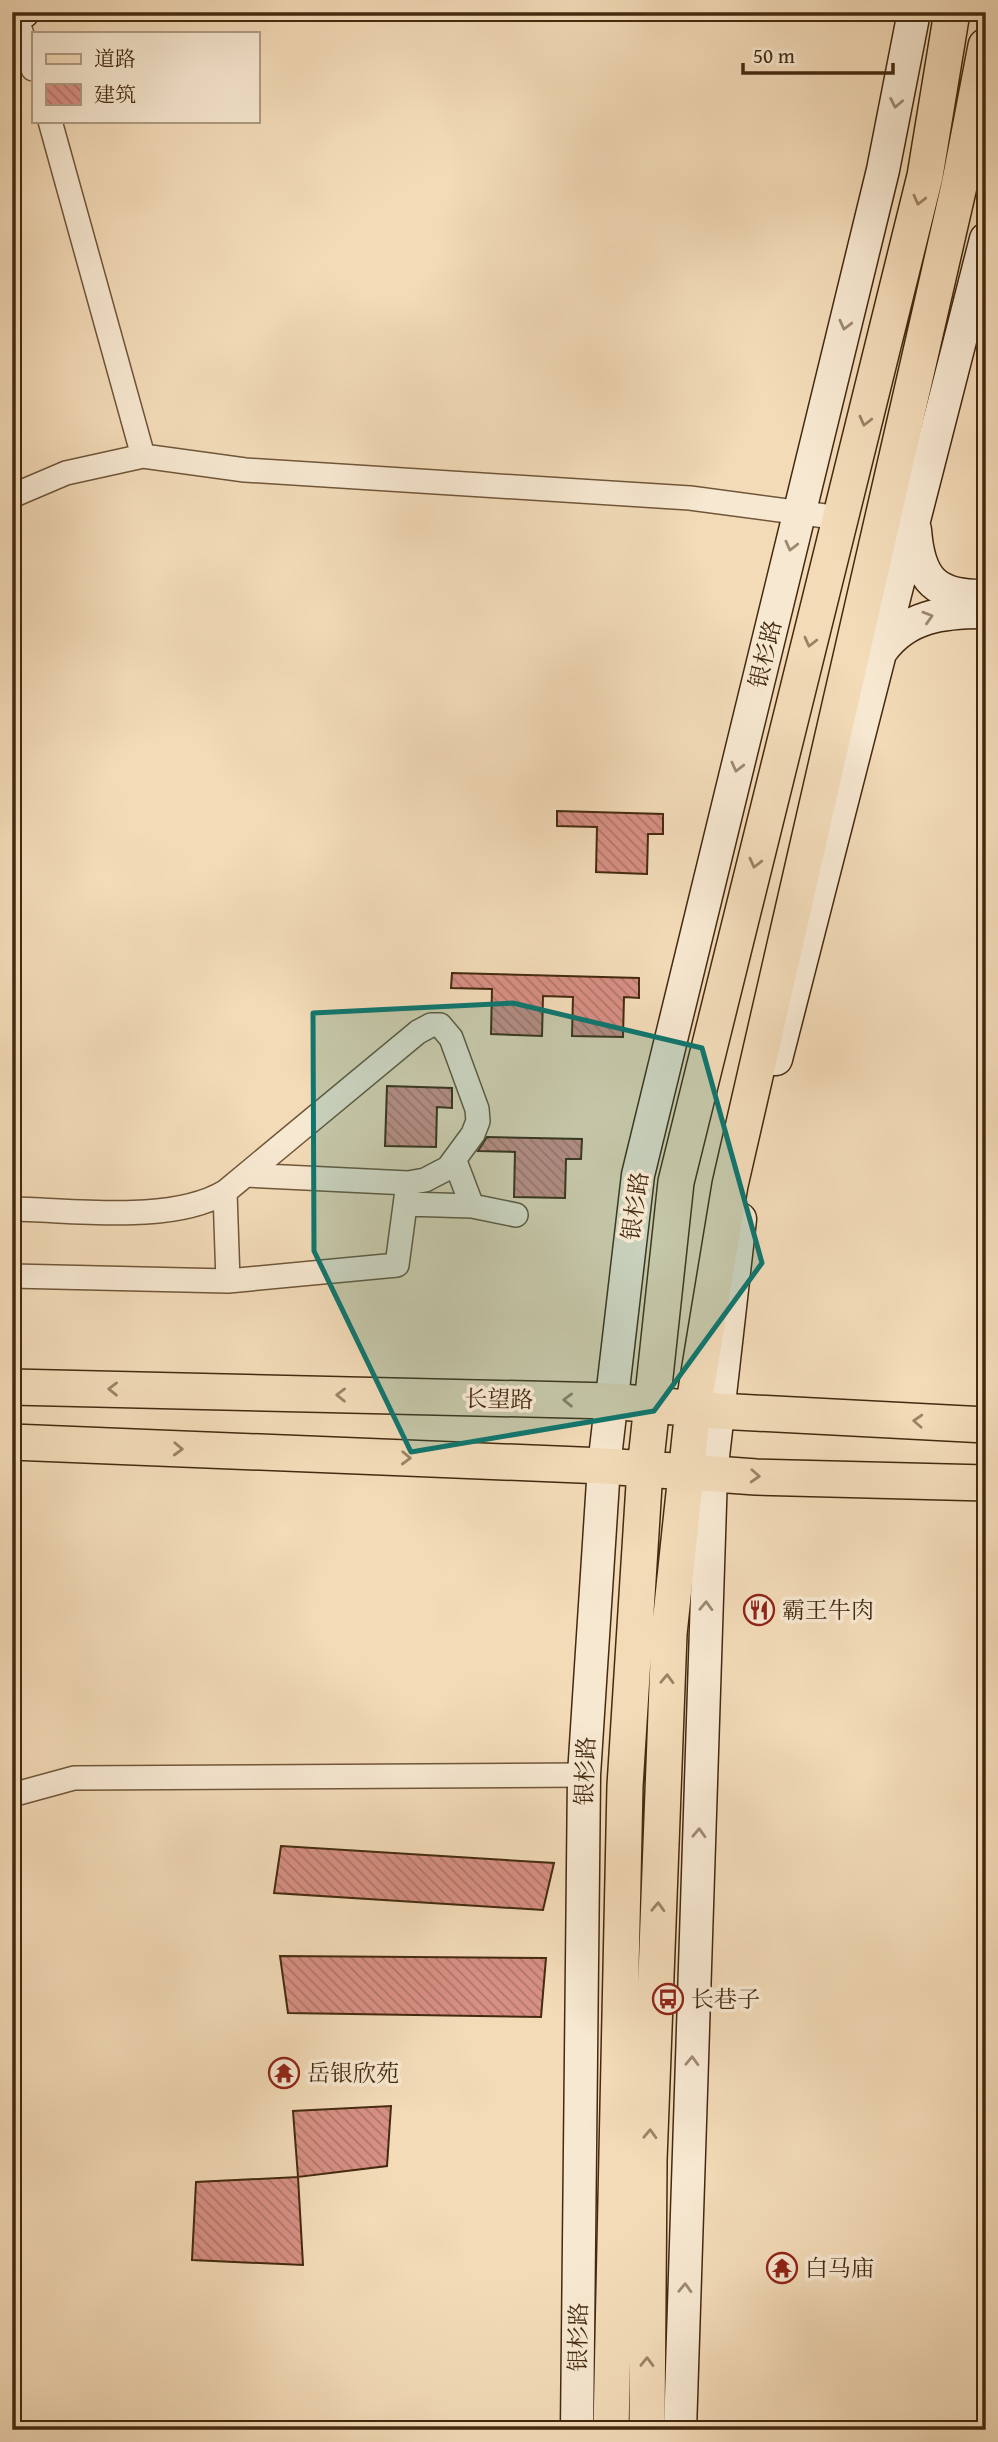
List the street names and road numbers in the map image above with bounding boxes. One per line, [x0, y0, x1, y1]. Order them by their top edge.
street label: 银杉路 [740, 616, 789, 691]
street label: 银杉路 [613, 1169, 656, 1242]
street label: 长望路 [464, 1381, 534, 1416]
street label: 银杉路 [567, 1736, 602, 1806]
street label: 银杉路 [560, 2302, 595, 2372]

